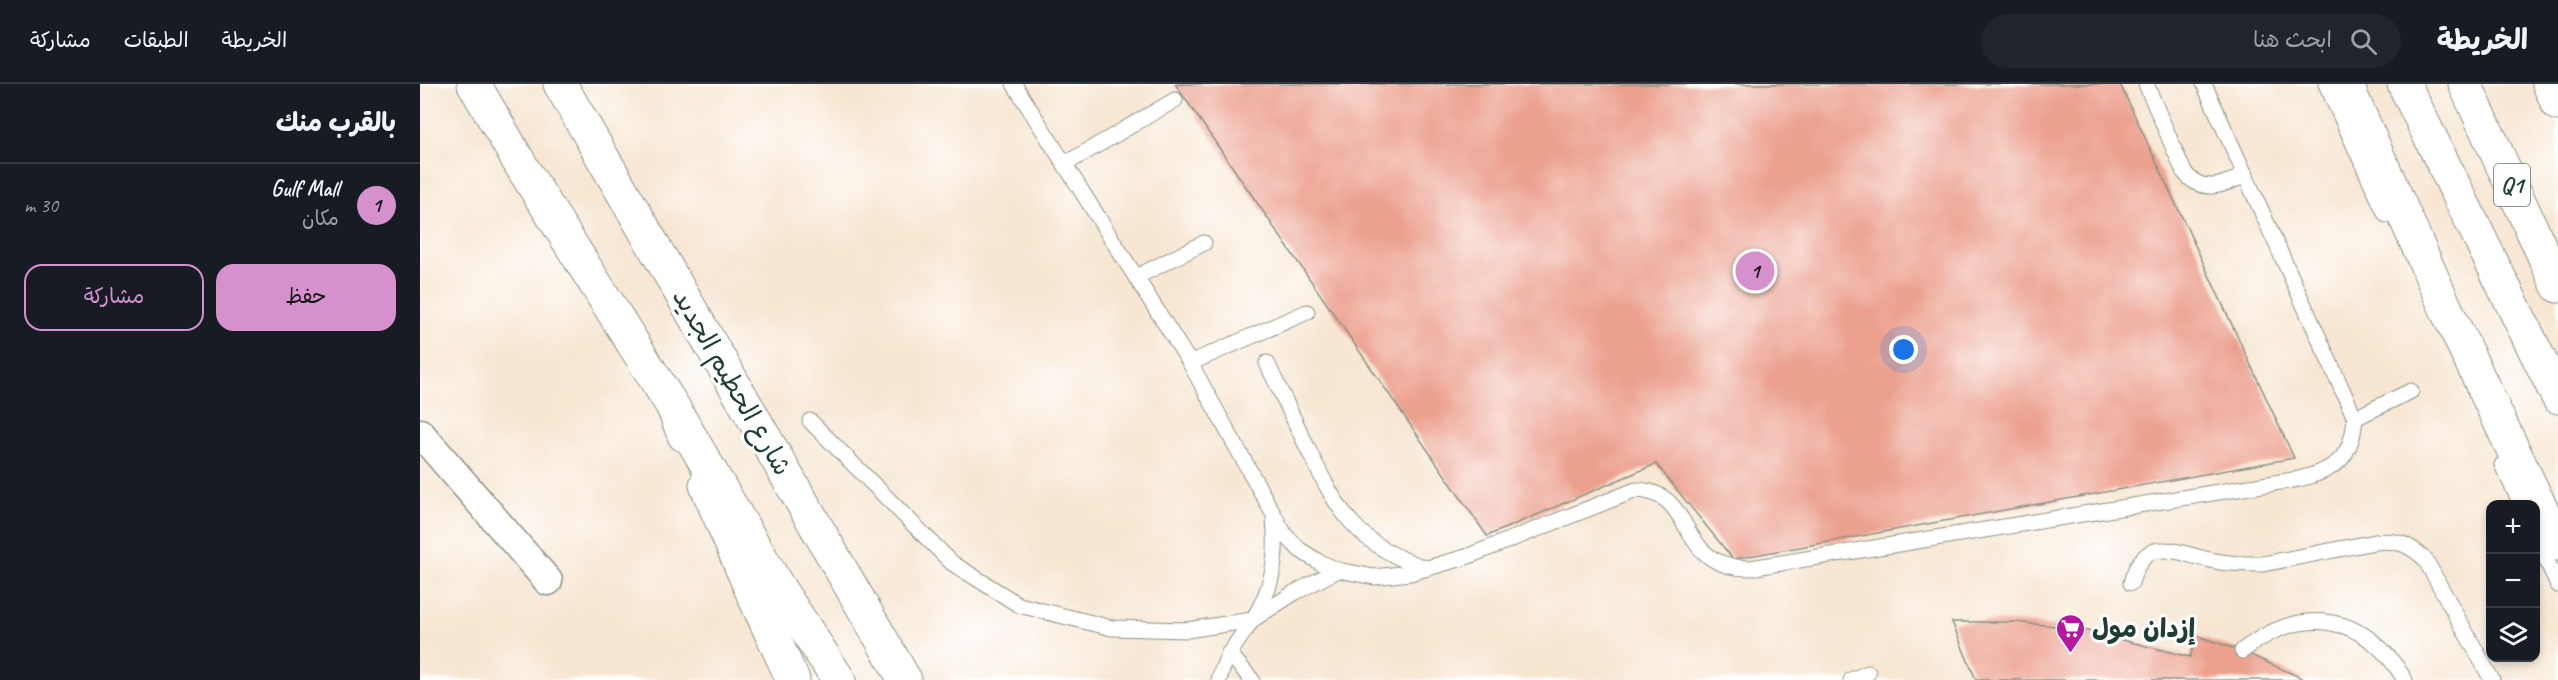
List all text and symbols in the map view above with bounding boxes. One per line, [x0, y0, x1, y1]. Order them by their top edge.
search box [1981, 14, 2401, 68]
text: الخريطة [2437, 22, 2528, 57]
icon: search [2347, 25, 2380, 58]
text: ابحث هنا [2253, 26, 2332, 54]
text: مشاركة [30, 27, 91, 53]
text: الطبقات [124, 27, 189, 53]
text: الخريطة [222, 27, 287, 53]
text: بالقرب منك [276, 106, 396, 139]
road number: Q1 [2494, 164, 2530, 206]
text: Gulf Mall [271, 175, 339, 203]
text: 30 m [24, 193, 58, 218]
text: 1 [372, 193, 381, 218]
text: مكان [302, 206, 339, 231]
pin: 1 [1736, 248, 1774, 294]
button: مشاركة [24, 264, 204, 331]
button: حفظ [216, 264, 396, 331]
street label: شارع الحطيم الجديد [662, 283, 799, 483]
your location [1889, 335, 1918, 364]
map controls [2486, 500, 2540, 662]
button: + [2486, 500, 2540, 554]
button: − [2486, 554, 2540, 608]
button: layers [2486, 608, 2540, 662]
supermarket icon: إزدان مول [2055, 612, 2087, 654]
place label: إزدان مول [2092, 612, 2196, 646]

